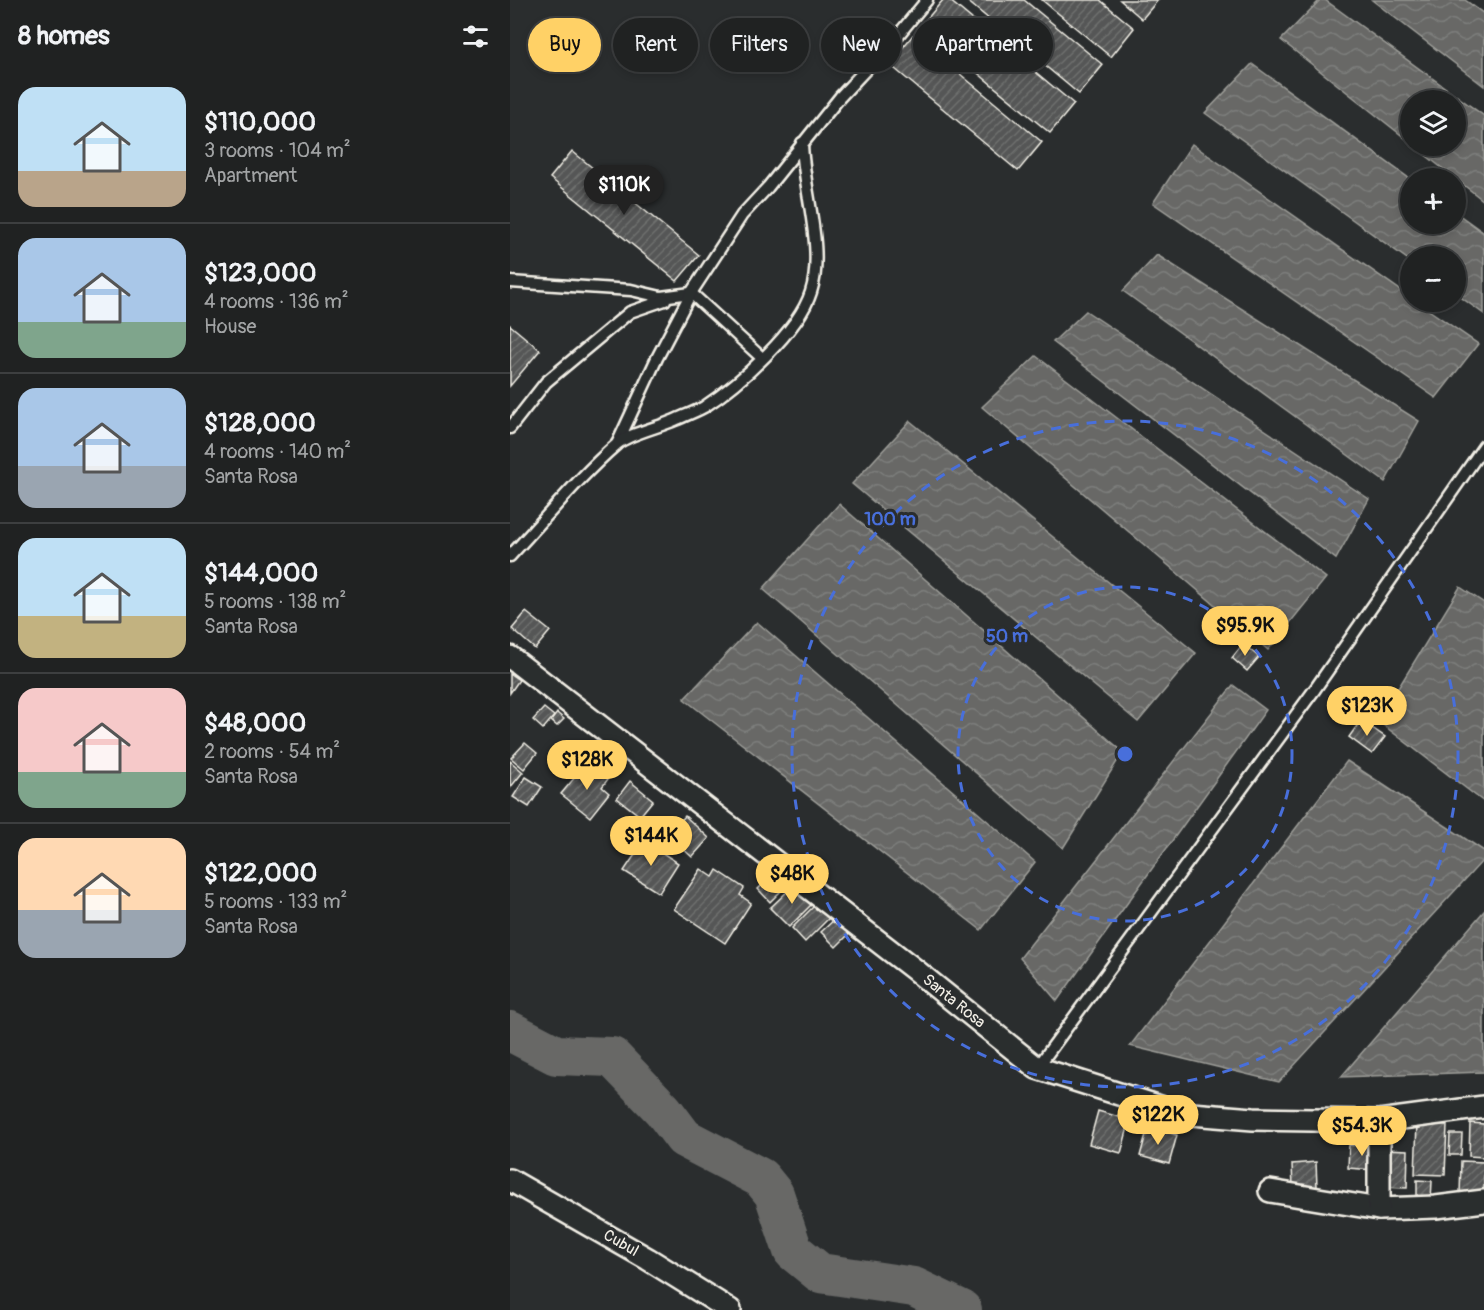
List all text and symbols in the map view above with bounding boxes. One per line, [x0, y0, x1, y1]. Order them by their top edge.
chip: Buy [528, 18, 601, 72]
chip: Rent [613, 18, 698, 72]
chip: Filters [710, 18, 809, 72]
chip: New [821, 18, 901, 72]
chip: Apartment [913, 18, 1053, 72]
text: 8 homes [18, 20, 110, 52]
icon: filters [459, 20, 492, 53]
map controls [1400, 90, 1466, 312]
button: layers [1400, 90, 1466, 156]
text: $110,000 [204, 106, 316, 138]
icon: home [66, 111, 138, 183]
text: 3 rooms · 104 m² [204, 138, 351, 163]
text: Apartment [204, 163, 297, 188]
pin: $110K [582, 165, 666, 216]
button: + [1400, 168, 1466, 234]
text: $110K [598, 172, 650, 197]
button: − [1400, 246, 1466, 312]
text: $123,000 [204, 257, 316, 289]
icon: home [66, 262, 138, 334]
text: 4 rooms · 136 m² [204, 289, 349, 314]
text: House [204, 314, 256, 339]
text: $128,000 [204, 407, 316, 439]
icon: home [66, 412, 138, 484]
text: 4 rooms · 140 m² [204, 439, 351, 464]
text: Santa Rosa [204, 464, 298, 489]
text: 100 m [864, 508, 916, 531]
text: $144,000 [204, 557, 318, 589]
icon: home [66, 562, 138, 634]
text: 5 rooms · 138 m² [204, 589, 346, 614]
pin: $95.9K [1196, 606, 1294, 657]
text: $95.9K [1216, 613, 1274, 638]
text: Santa Rosa [204, 614, 298, 639]
text: 50 m [986, 625, 1028, 648]
pin: $123K [1325, 686, 1409, 737]
text: $123K [1341, 693, 1393, 718]
text: $48,000 [204, 707, 306, 739]
icon: home [66, 712, 138, 784]
text: 2 rooms · 54 m² [204, 739, 340, 764]
pin: $128K [545, 740, 629, 791]
centre of rings [1115, 744, 1135, 764]
text: $128K [561, 747, 613, 772]
text: Santa Rosa [204, 764, 298, 789]
pin: $144K [609, 816, 693, 867]
text: $144K [624, 823, 678, 848]
pin: $48K [756, 854, 828, 905]
text: $122,000 [204, 857, 317, 889]
text: $48K [770, 861, 814, 886]
icon: home [66, 862, 138, 934]
text: 5 rooms · 133 m² [204, 889, 347, 914]
text: Santa Rosa [204, 914, 298, 939]
street label: Santa Rosa [919, 970, 989, 1032]
pin: $122K [1116, 1095, 1200, 1146]
text: $122K [1131, 1102, 1185, 1127]
pin: $54.3K [1313, 1106, 1411, 1157]
text: $54.3K [1332, 1113, 1392, 1138]
street label: Cubul [600, 1225, 642, 1261]

